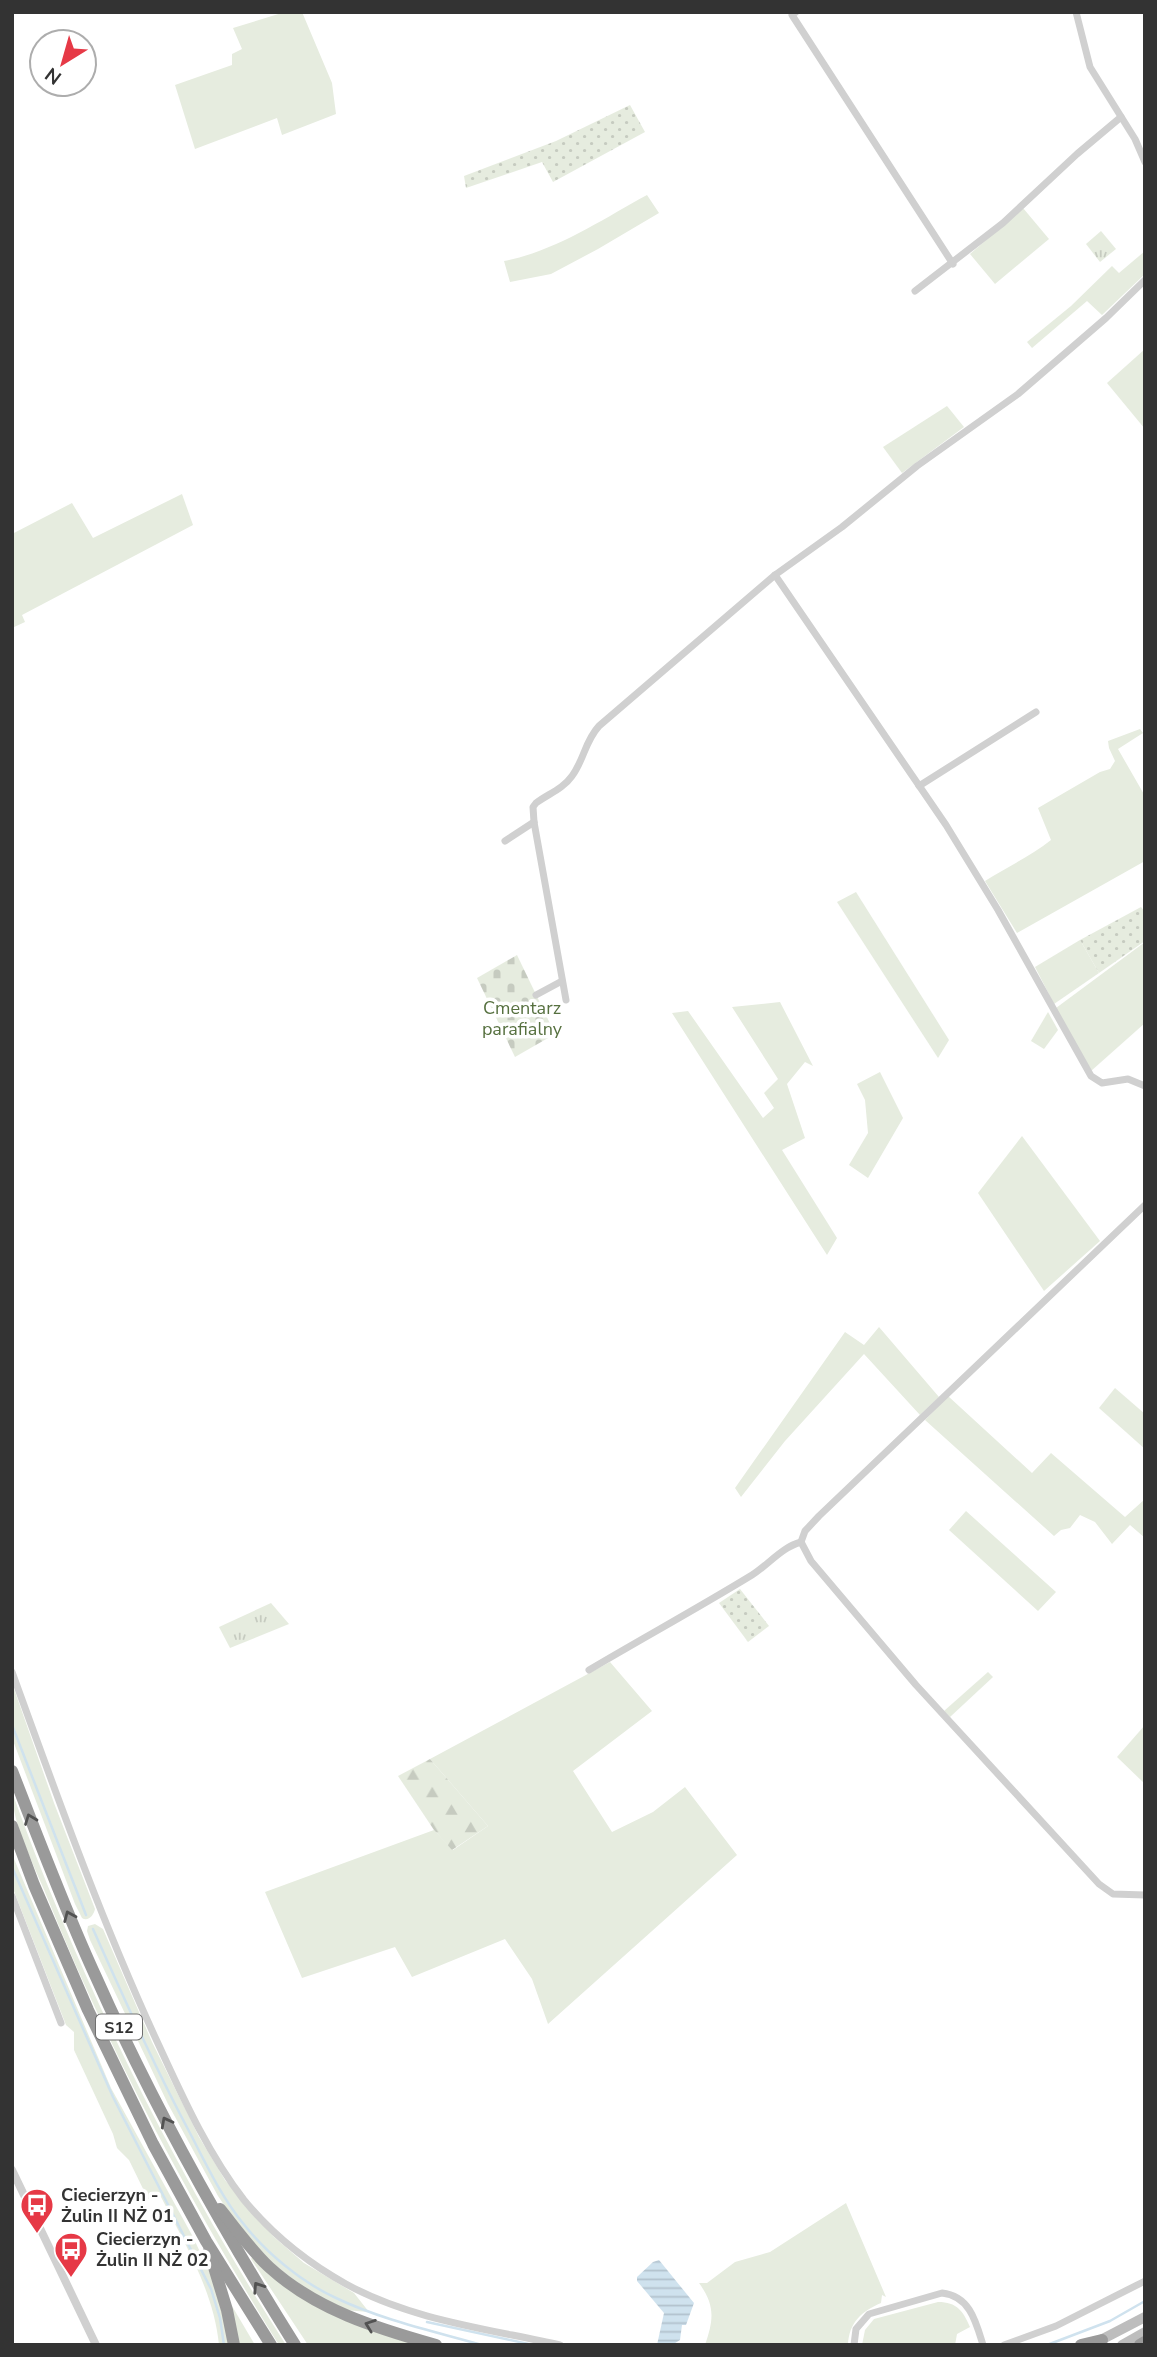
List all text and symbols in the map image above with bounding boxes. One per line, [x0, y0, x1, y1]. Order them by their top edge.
north arrow [28, 28, 98, 98]
text: N [40, 61, 67, 90]
park label: Cmentarz parafialny [482, 996, 563, 1041]
one-way arrow [25, 1813, 39, 1825]
one-way arrow [64, 1911, 78, 1923]
road number: S12 [96, 2014, 142, 2039]
one-way arrow [161, 2117, 175, 2129]
place label: Ciecierzyn - Żulin II NŻ 01 [61, 2183, 174, 2228]
bus stop icon: Ciecierzyn - Żulin II NŻ 01 [18, 2186, 56, 2235]
place label: Ciecierzyn - Żulin II NŻ 02 [96, 2227, 209, 2272]
bus stop icon: Ciecierzyn - Żulin II NŻ 02 [52, 2230, 90, 2279]
one-way arrow [254, 2282, 267, 2295]
one-way arrow [365, 2319, 377, 2333]

